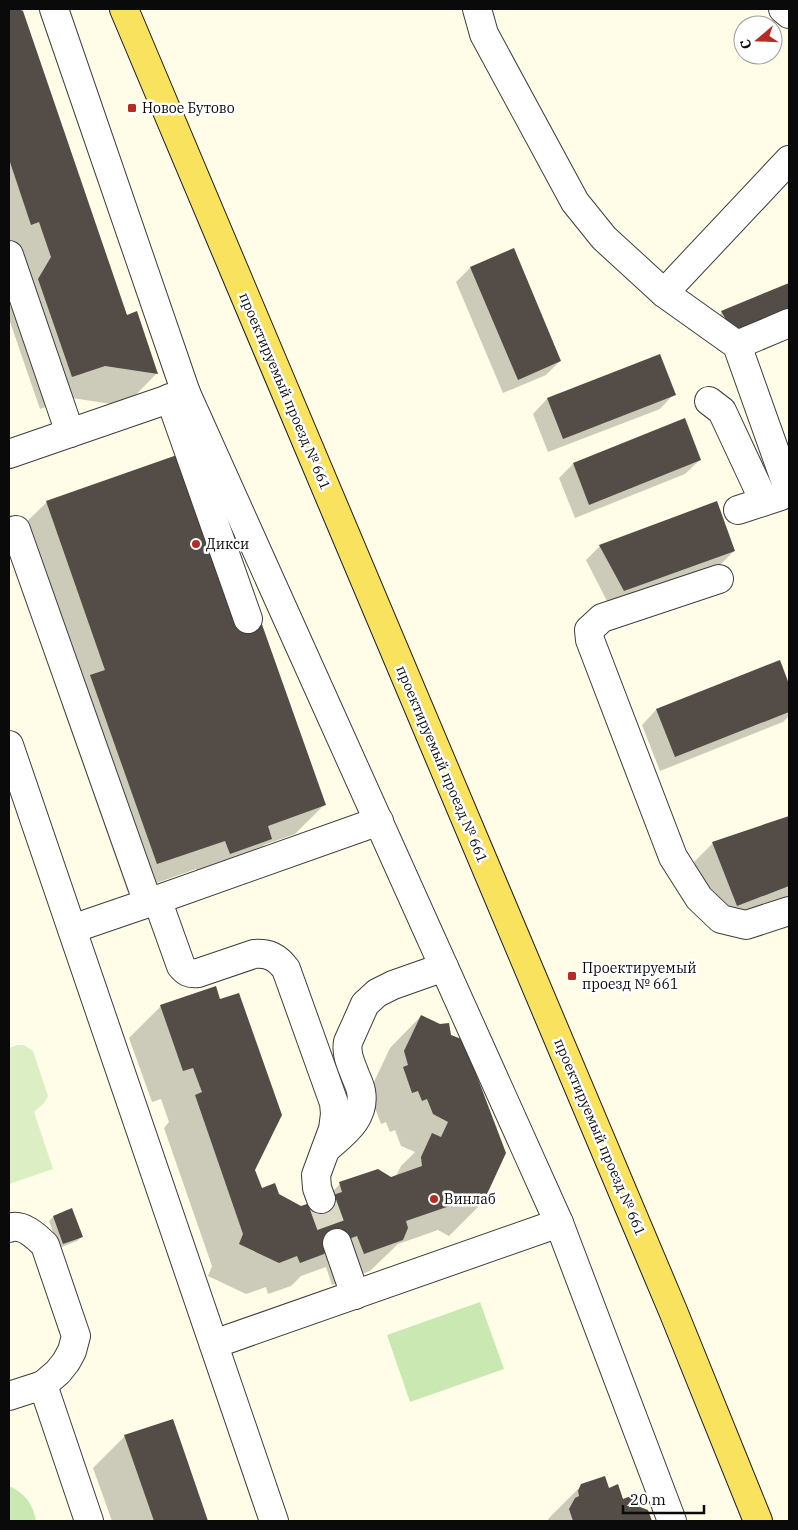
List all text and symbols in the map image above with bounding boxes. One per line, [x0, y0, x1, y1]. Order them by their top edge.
north arrow [733, 15, 783, 65]
text: С [736, 37, 756, 52]
place label: Новое Бутово [142, 99, 235, 117]
marker: Новое Бутово [126, 102, 138, 114]
street label: проектируемый проезд № 661 [235, 290, 335, 492]
place label: Дикси [206, 535, 249, 553]
marker: Дикси [190, 538, 202, 550]
street label: проектируемый проезд № 661 [392, 663, 492, 865]
place label: Проектируемый проезд № 661 [582, 959, 696, 993]
marker: Проектируемый проезд № 661 [566, 970, 578, 982]
street label: проектируемый проезд № 661 [550, 1036, 650, 1238]
place label: Винлаб [444, 1190, 496, 1208]
marker: Винлаб [428, 1193, 440, 1205]
scale bar [623, 1482, 704, 1514]
text: 20 m [630, 1490, 666, 1509]

